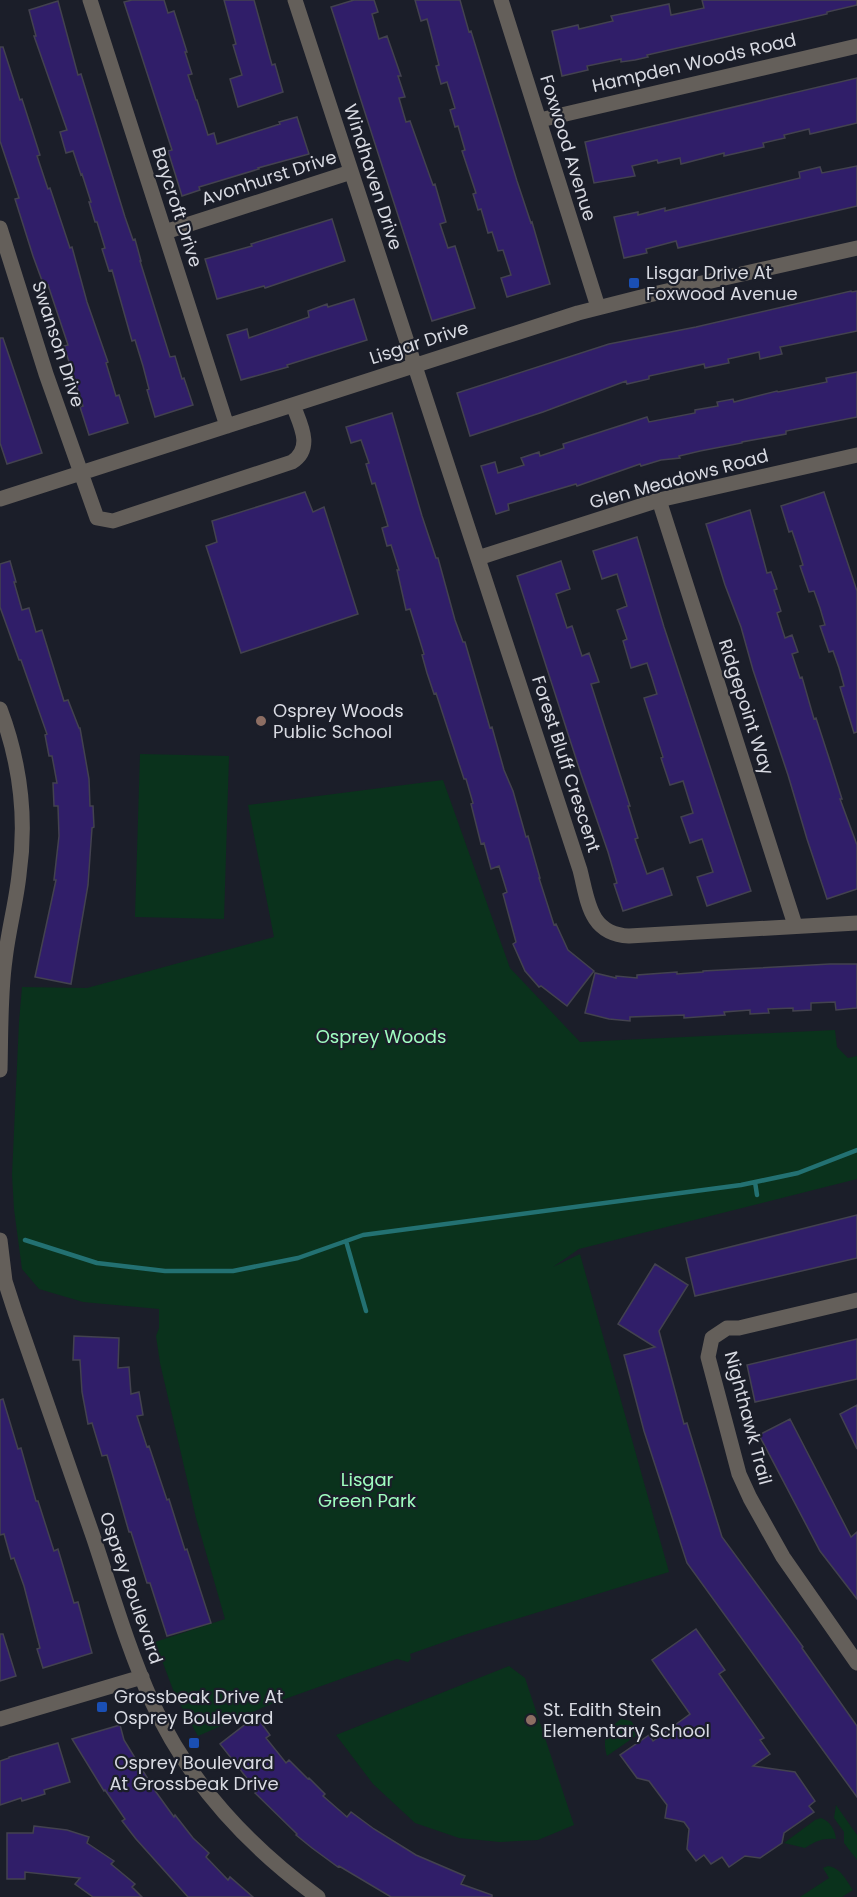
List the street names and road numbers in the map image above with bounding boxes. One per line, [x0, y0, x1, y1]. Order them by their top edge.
street label: Hampden Woods Road [589, 27, 798, 98]
street label: Foxwood Avenue [534, 72, 603, 224]
street label: Windhaven Drive [338, 101, 409, 253]
street label: Baycroft Drive [146, 144, 209, 270]
street label: Avonhurst Drive [198, 144, 340, 211]
street label: Swanson Drive [26, 278, 91, 410]
street label: Lisgar Drive [366, 315, 471, 370]
street label: Glen Meadows Road [587, 443, 771, 514]
street label: Ridgepoint Way [713, 636, 780, 778]
street label: Forest Bluff Crescent [526, 672, 607, 855]
street label: Nighthawk Trail [719, 1348, 778, 1487]
street label: Osprey Boulevard [94, 1508, 169, 1667]

